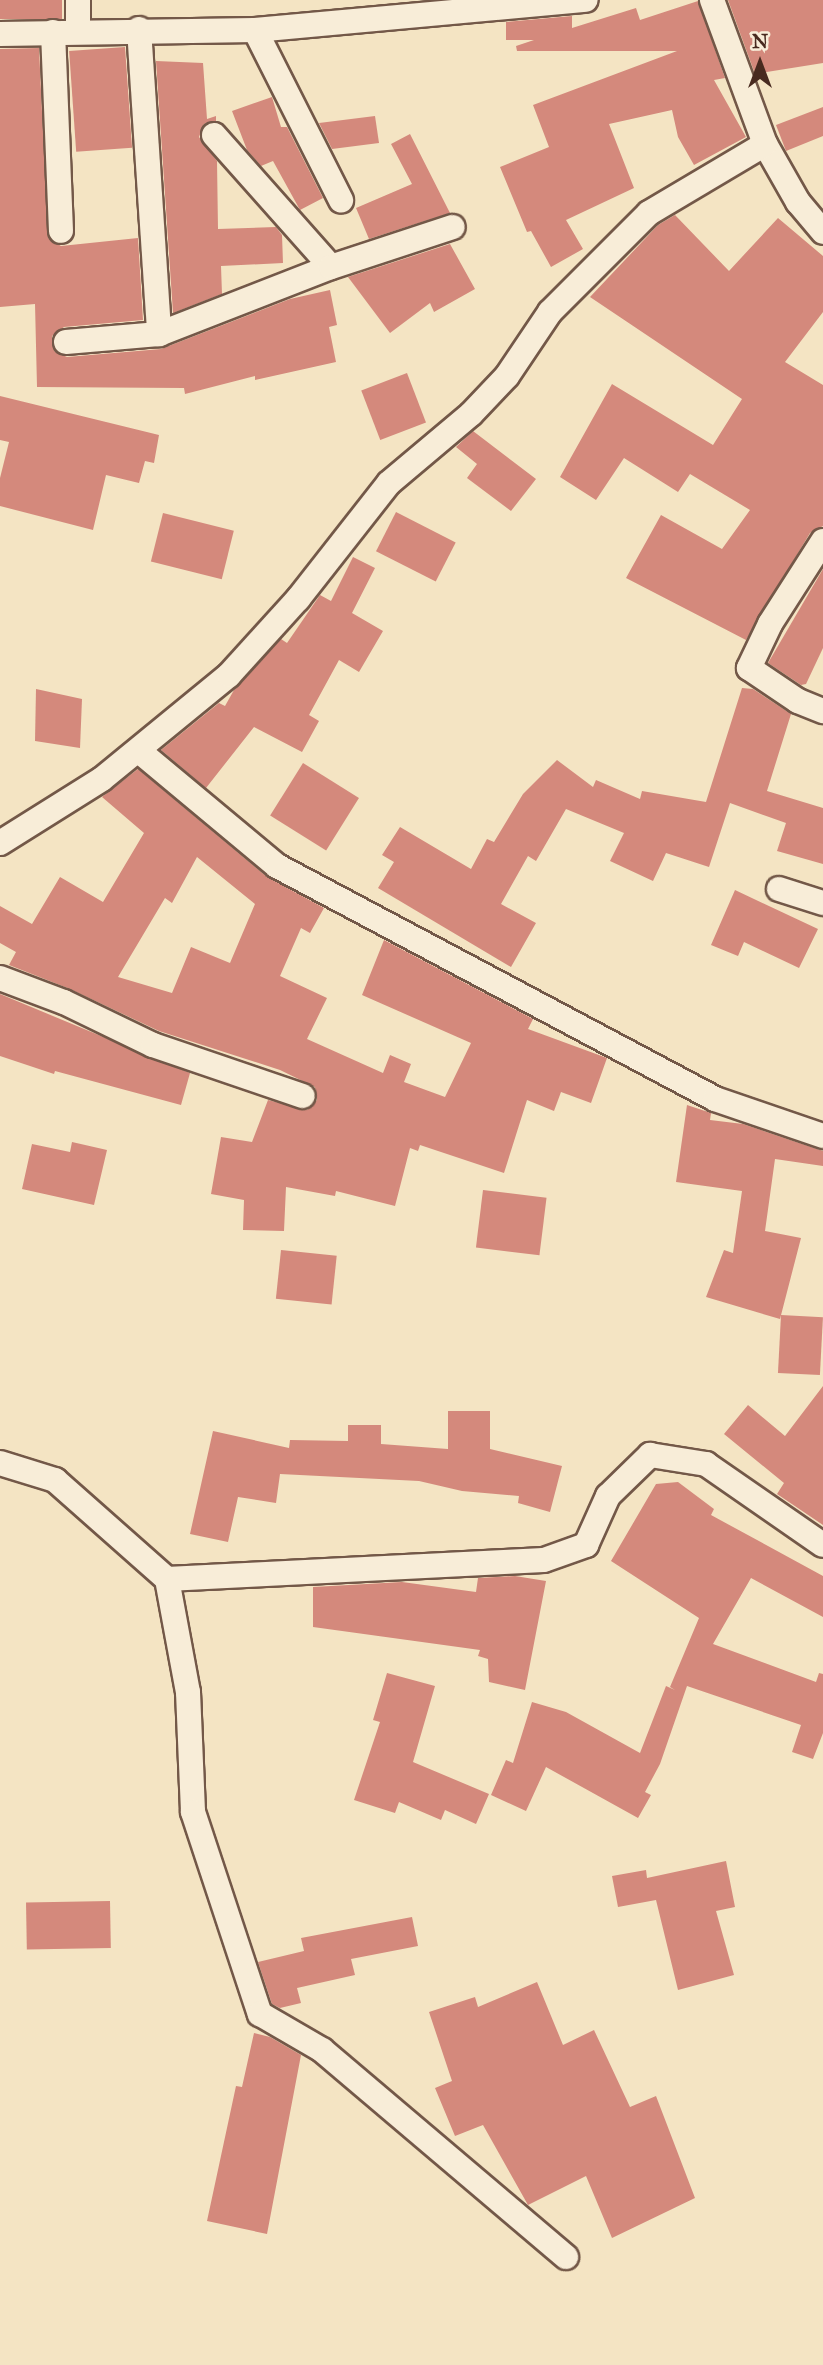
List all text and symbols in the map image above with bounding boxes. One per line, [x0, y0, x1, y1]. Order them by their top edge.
north arrow [725, 28, 795, 98]
text: N [752, 30, 768, 53]

